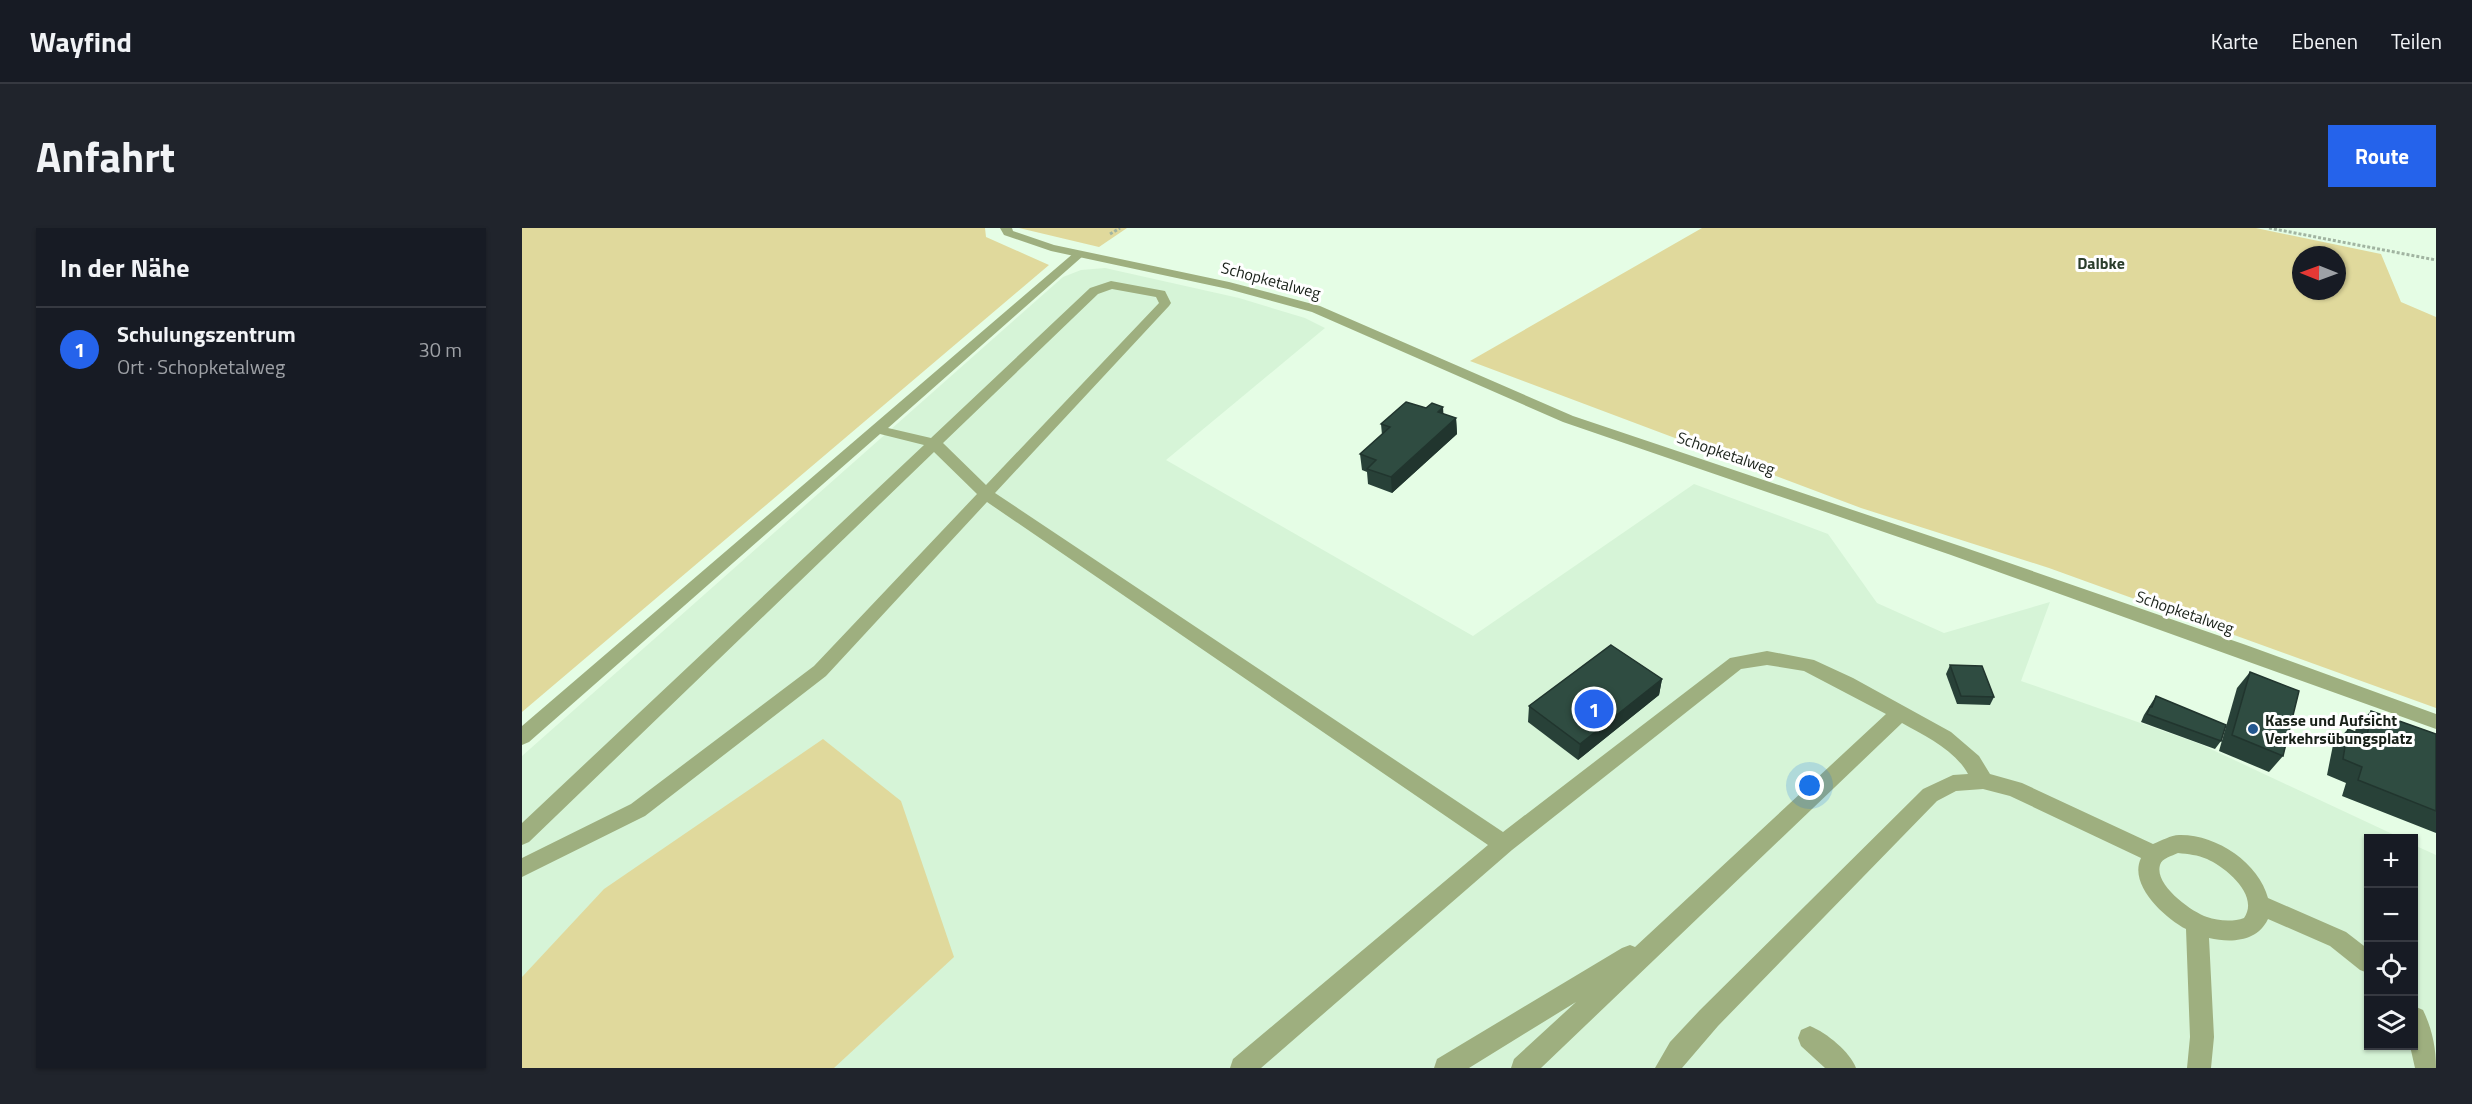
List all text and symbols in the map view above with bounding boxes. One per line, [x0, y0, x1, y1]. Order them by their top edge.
text: Wayfind [30, 20, 132, 63]
text: Karte [2211, 25, 2258, 57]
text: Ebenen [2291, 25, 2358, 57]
text: Teilen [2391, 25, 2442, 57]
text: Anfahrt [36, 124, 175, 188]
button: Route [2328, 125, 2436, 187]
north arrow [2292, 246, 2346, 300]
text: In der Nähe [60, 248, 189, 287]
district label: Dalbke [2077, 251, 2125, 275]
street label: Schopketalweg [1218, 255, 1324, 305]
text: Schulungszentrum [117, 317, 296, 351]
text: 1 [74, 334, 85, 365]
text: 30 m [418, 334, 462, 365]
text: Ort · Schopketalweg [117, 351, 285, 382]
street label: Schopketalweg [1674, 425, 1778, 481]
street label: Schopketalweg [2133, 584, 2237, 640]
pin: 1 [1574, 686, 1614, 732]
place label: Kasse und Aufsicht Verkehrsübungsplatz [2265, 708, 2413, 750]
marker: Kasse und Aufsicht Verkehrsübungsplatz [2246, 722, 2260, 736]
your location [1795, 771, 1824, 800]
map controls [2364, 834, 2418, 1050]
button: + [2364, 834, 2418, 888]
button: − [2364, 888, 2418, 942]
button: locate [2364, 942, 2418, 996]
button: layers [2364, 996, 2418, 1050]

